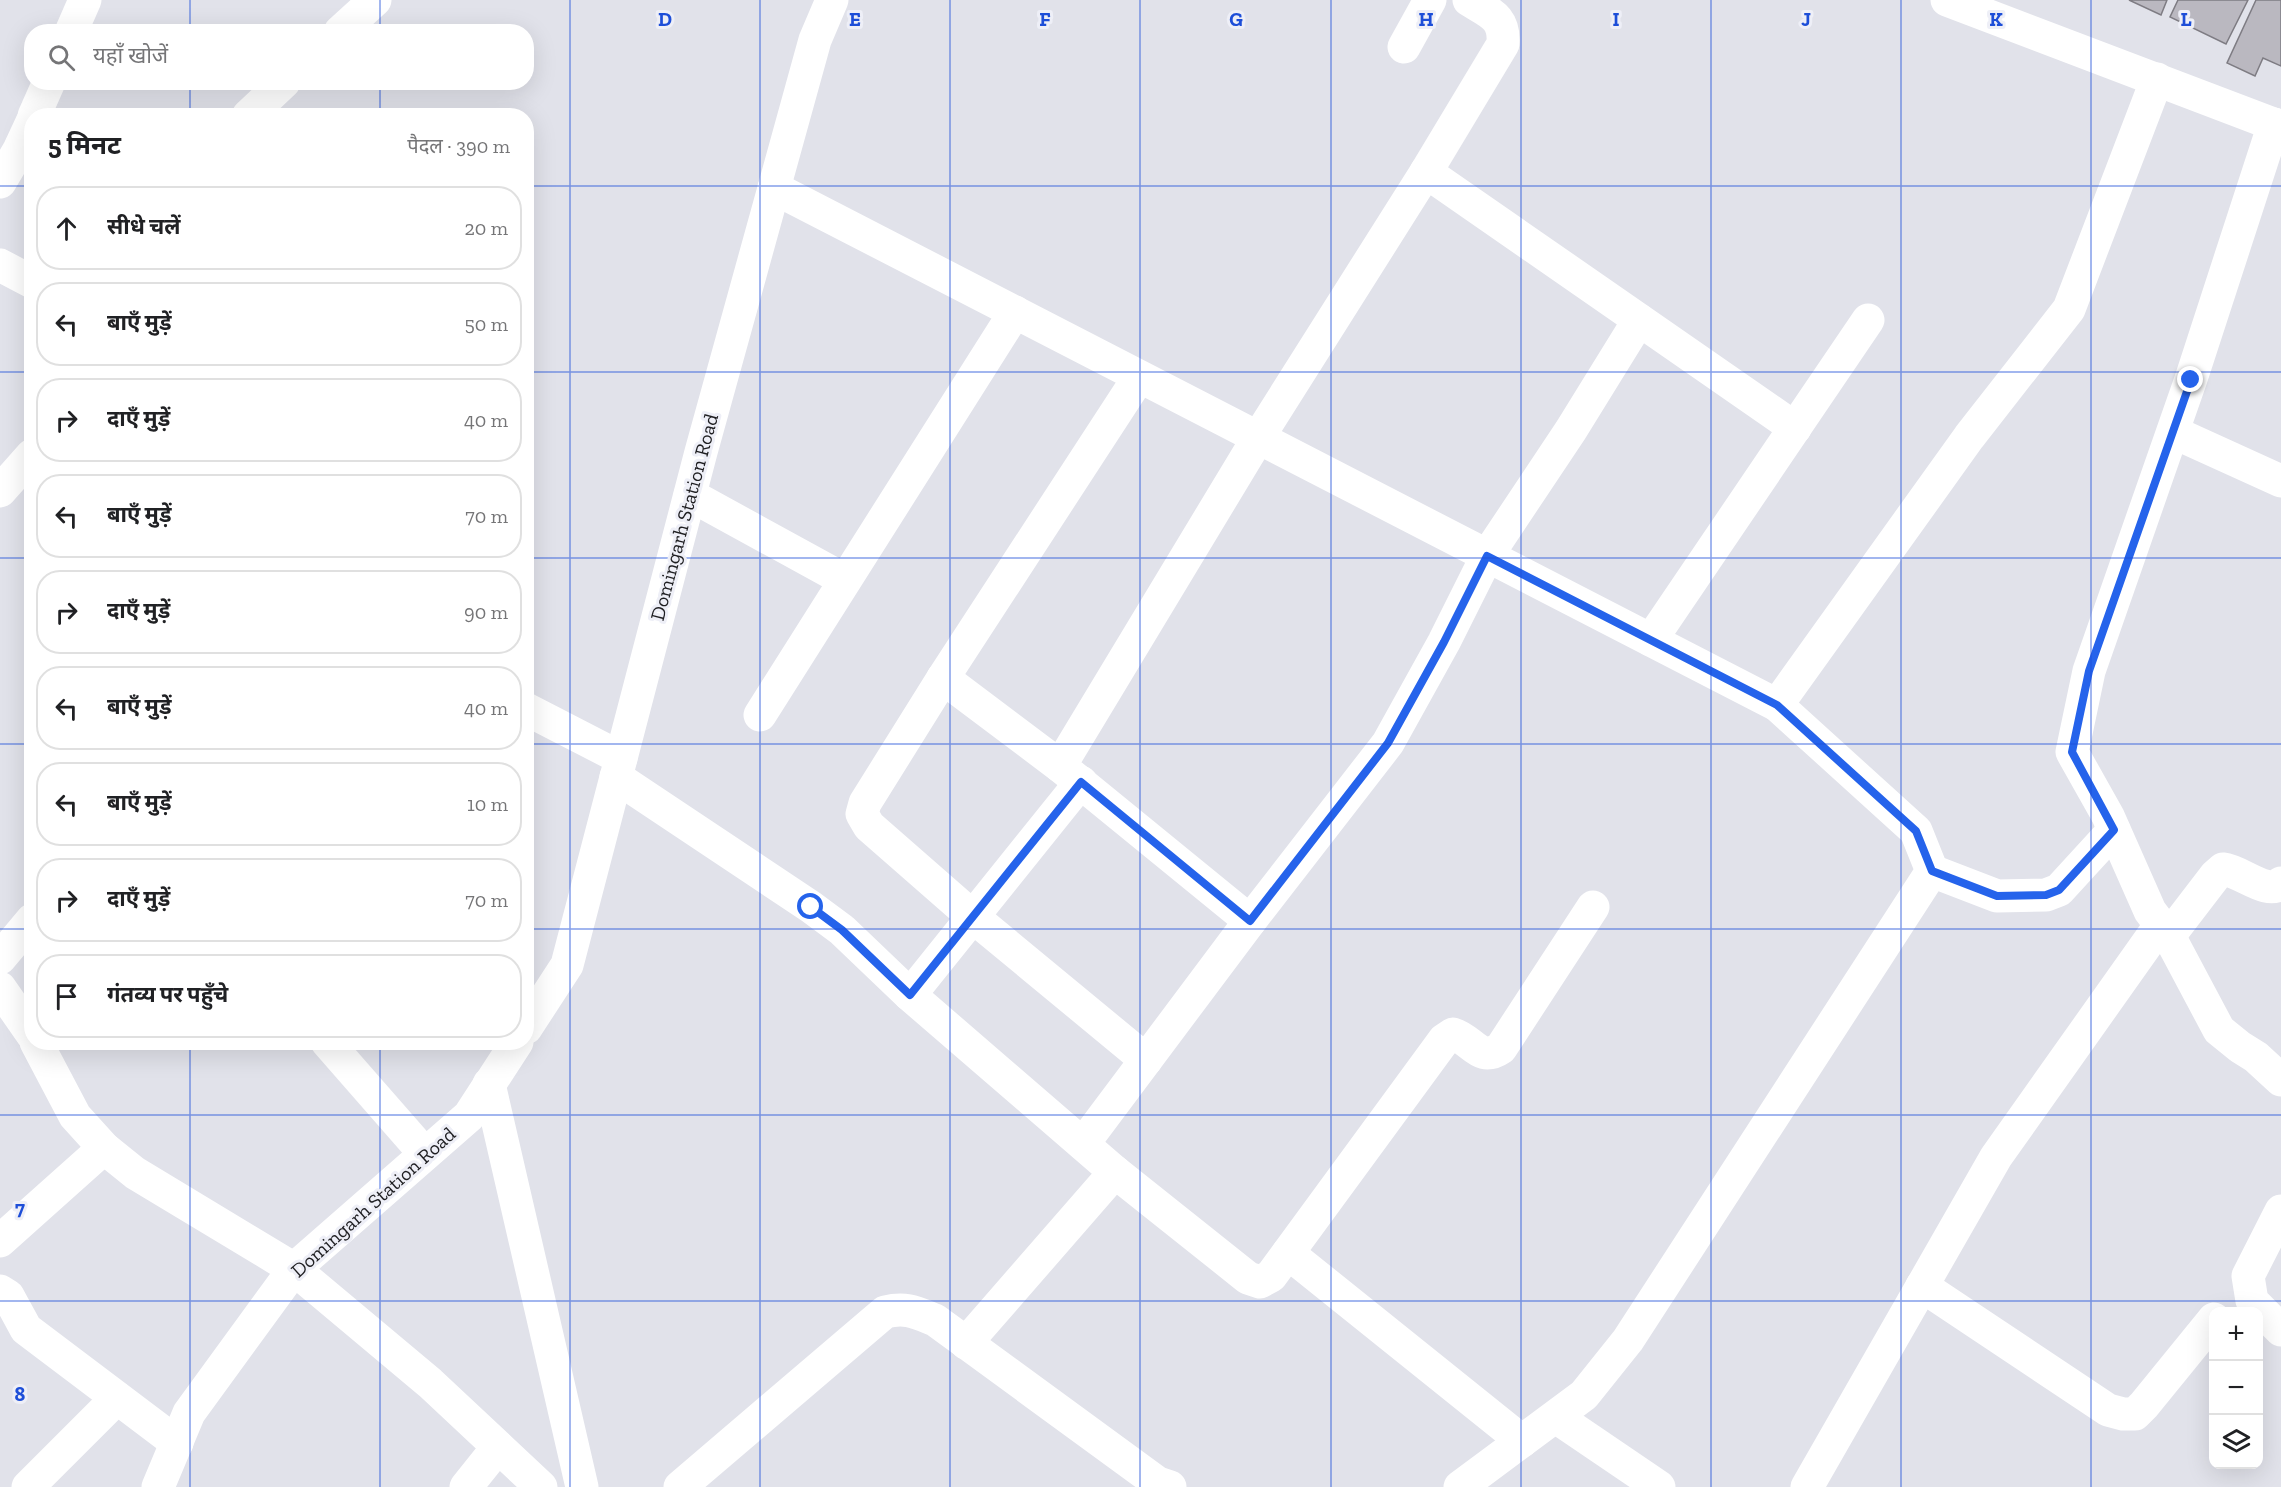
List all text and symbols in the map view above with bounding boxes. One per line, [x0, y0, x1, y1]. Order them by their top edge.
text: D [658, 7, 672, 31]
text: E [849, 7, 861, 31]
text: F [1039, 7, 1051, 31]
text: G [1229, 7, 1243, 31]
text: H [1418, 7, 1434, 31]
text: I [1612, 7, 1620, 31]
text: J [1801, 7, 1811, 31]
text: K [1989, 7, 2003, 31]
text: L [2180, 7, 2192, 31]
search box [24, 24, 534, 90]
icon: search [45, 41, 78, 74]
text: यहाँ खोजें [93, 42, 168, 69]
text: 5 मिनट [48, 129, 121, 161]
text: पैदल · 390 m [407, 134, 510, 158]
icon: ahead [50, 212, 83, 245]
text: सीधे चलें [107, 213, 180, 240]
text: 20 m [464, 216, 508, 240]
icon: left [50, 308, 83, 341]
text: बाएँ मुड़ें [107, 309, 171, 336]
text: 50 m [464, 312, 508, 336]
route end [2177, 366, 2203, 392]
icon: right [50, 404, 83, 437]
text: दाएँ मुड़ें [107, 405, 170, 432]
text: 40 m [464, 408, 508, 432]
street label: Domingarh Station Road [645, 411, 723, 623]
icon: left [50, 500, 83, 533]
text: बाएँ मुड़ें [107, 501, 171, 528]
text: 70 m [465, 504, 508, 528]
icon: right [50, 596, 83, 629]
text: दाएँ मुड़ें [107, 597, 170, 624]
text: 90 m [464, 600, 508, 624]
icon: left [50, 692, 83, 725]
text: बाएँ मुड़ें [107, 693, 171, 720]
text: 40 m [464, 696, 508, 720]
icon: left [50, 788, 83, 821]
text: बाएँ मुड़ें [107, 789, 171, 816]
text: 10 m [467, 792, 508, 816]
icon: right [50, 884, 83, 917]
text: दाएँ मुड़ें [107, 885, 170, 912]
text: 70 m [465, 888, 508, 912]
route start [797, 893, 823, 919]
icon: arrive [50, 980, 83, 1013]
text: गंतव्य पर पहुँचे [107, 981, 228, 1008]
street label: Domingarh Station Road [286, 1122, 460, 1282]
text: 7 [15, 1196, 25, 1220]
map controls [2209, 1307, 2263, 1469]
button: + [2209, 1307, 2263, 1361]
button: − [2209, 1361, 2263, 1415]
text: 8 [15, 1382, 26, 1406]
button: layers [2209, 1415, 2263, 1469]

